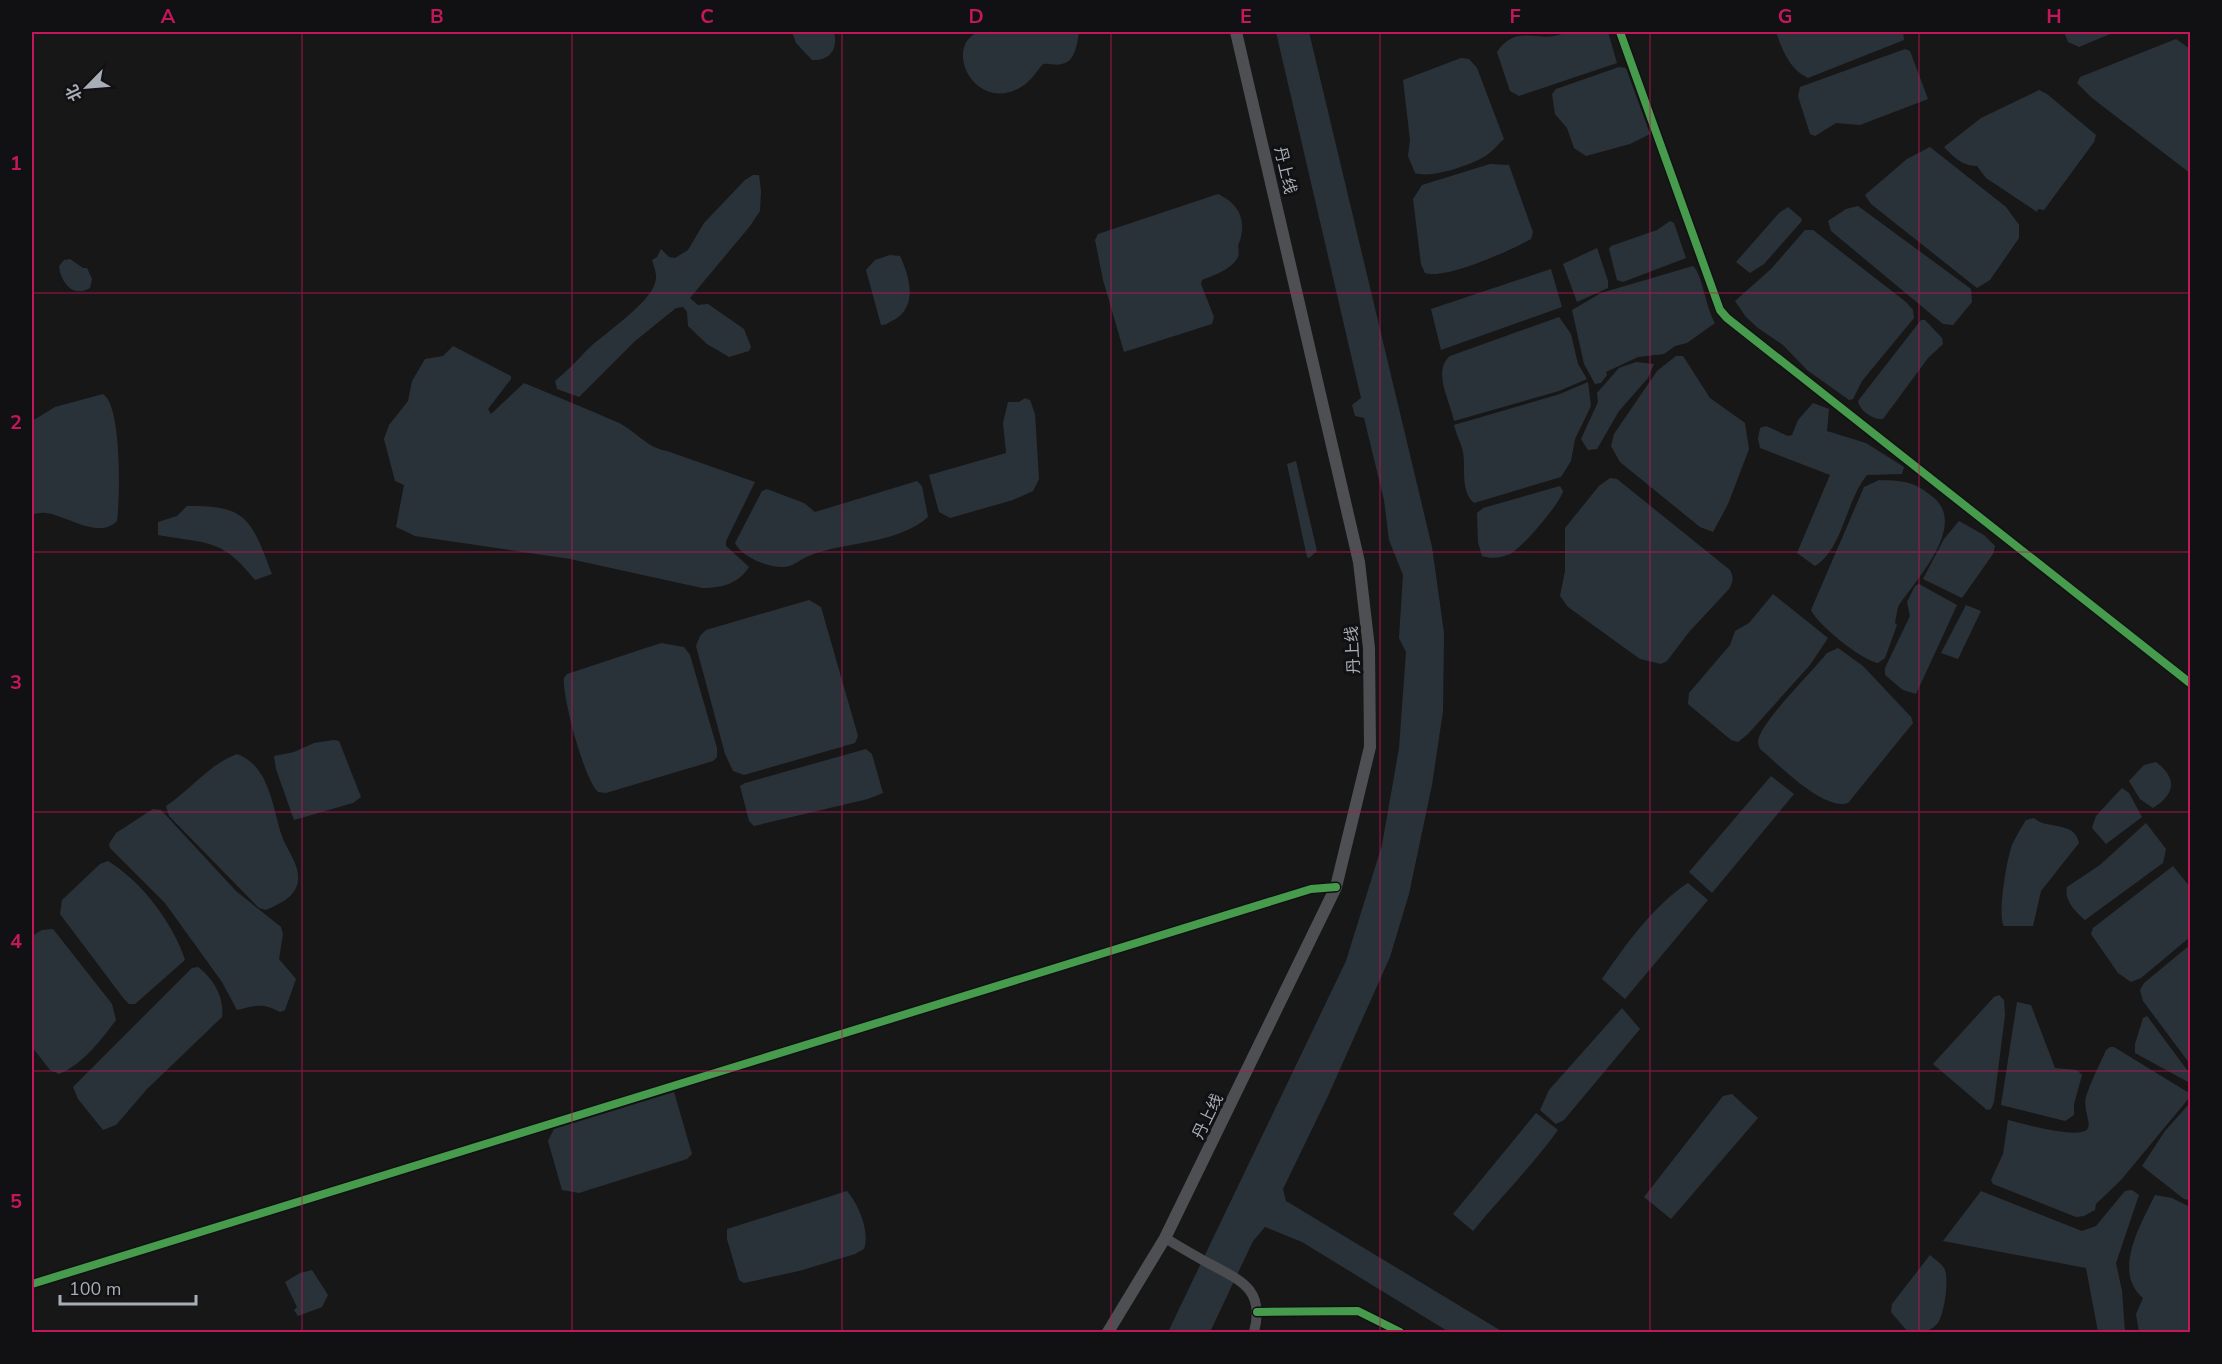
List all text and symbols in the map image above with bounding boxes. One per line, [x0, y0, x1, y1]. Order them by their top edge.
text: A [161, 3, 176, 30]
text: B [430, 3, 444, 30]
text: C [700, 3, 714, 30]
text: D [968, 3, 984, 30]
text: E [1240, 3, 1252, 30]
text: F [1509, 3, 1521, 30]
text: G [1778, 3, 1792, 30]
text: H [2046, 3, 2062, 30]
north arrow [57, 57, 117, 117]
text: 北 [61, 81, 88, 105]
street label: 丹上线 [1269, 144, 1301, 196]
text: 1 [10, 150, 22, 177]
text: 2 [10, 409, 22, 436]
street label: 丹上线 [1341, 625, 1365, 674]
text: 3 [10, 669, 22, 696]
text: 4 [10, 928, 22, 955]
street label: 丹上线 [1187, 1090, 1228, 1143]
text: 5 [10, 1188, 22, 1215]
scale bar [60, 1268, 196, 1306]
text: 100 m [69, 1277, 121, 1301]

